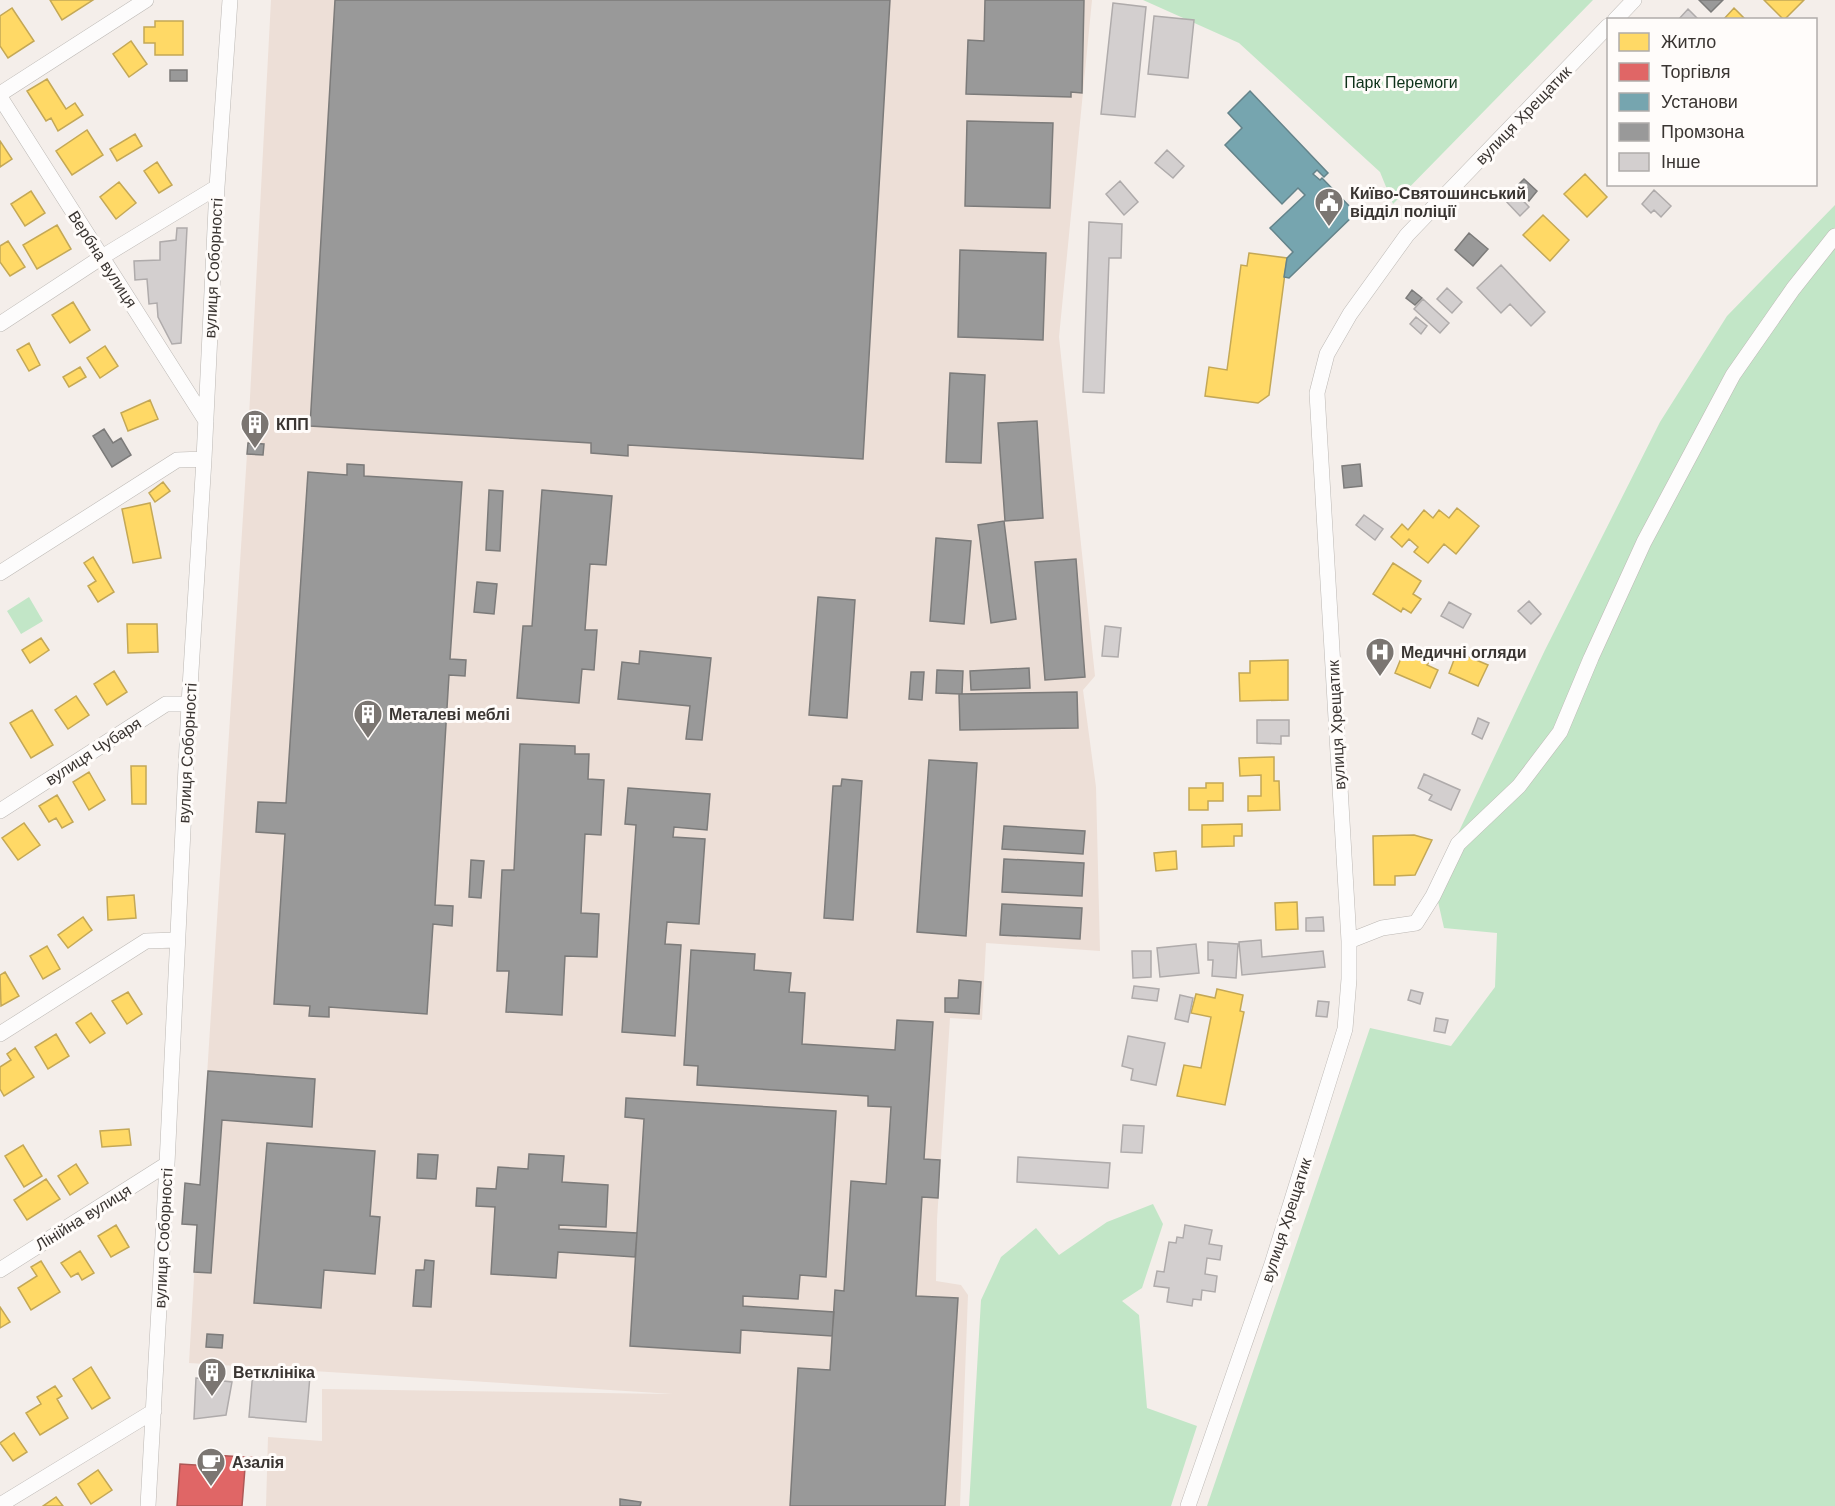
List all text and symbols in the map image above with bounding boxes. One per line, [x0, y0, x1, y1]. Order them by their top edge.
legend [1607, 18, 1817, 186]
text: Житло [1661, 32, 1716, 52]
street label: вулиця Хрещатик [1472, 62, 1575, 168]
text: Торгівля [1661, 62, 1731, 82]
park label: Парк Перемоги [1344, 74, 1458, 91]
text: Установи [1661, 92, 1738, 112]
text: Промзона [1661, 122, 1745, 142]
text: Інше [1661, 152, 1700, 172]
place label: Київо-Святошинський відділ поліції [1350, 185, 1526, 220]
public building icon: Київо-Святошинський відділ поліції [1313, 186, 1345, 228]
street label: вулиця Соборності [201, 197, 226, 339]
street label: Вербна вулиця [65, 208, 140, 311]
building icon: КПП [239, 408, 271, 450]
place label: КПП [276, 416, 309, 433]
hospital icon: Медичні огляди [1364, 636, 1396, 678]
place label: Медичні огляди [1401, 644, 1527, 661]
street label: вулиця Хрещатик [1325, 659, 1348, 790]
street label: вулиця Соборності [175, 682, 200, 824]
building icon: Металеві меблі [352, 698, 384, 740]
place label: Металеві меблі [389, 706, 510, 723]
street label: вулиця Чубаря [42, 714, 144, 789]
street label: вулиця Хрещатик [1258, 1155, 1315, 1285]
street label: вулиця Соборності [151, 1167, 176, 1309]
street label: Лінійна вулиця [32, 1181, 134, 1254]
building icon: Ветклініка [196, 1356, 228, 1398]
place label: Ветклініка [233, 1364, 315, 1381]
cafe icon: Азалія [195, 1446, 227, 1488]
place label: Азалія [232, 1454, 284, 1471]

